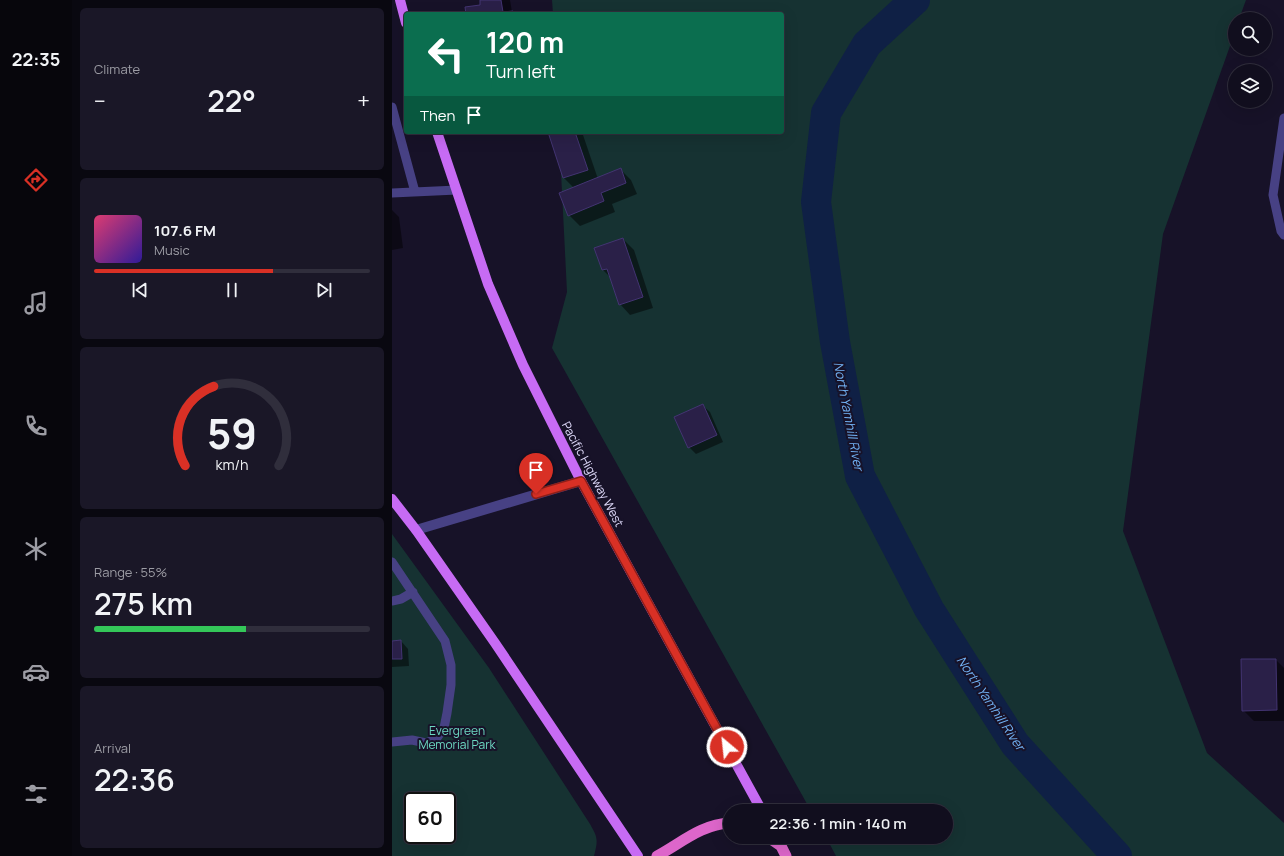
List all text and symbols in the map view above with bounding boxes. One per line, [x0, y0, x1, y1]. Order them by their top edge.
map controls [1228, 12, 1272, 108]
button: search [1228, 12, 1272, 56]
text: 120 m [486, 23, 564, 61]
icon: left [420, 28, 472, 80]
text: 22:35 [12, 47, 60, 71]
text: Turn left [486, 59, 556, 83]
text: Climate [94, 60, 140, 78]
button: layers [1228, 64, 1272, 108]
text: 22° [207, 80, 256, 121]
text: − [94, 86, 106, 116]
text: + [357, 86, 370, 116]
icon: arrive [463, 104, 485, 126]
text: Then [420, 105, 455, 126]
icon: directions [22, 166, 50, 194]
text: 107.6 FM [154, 220, 216, 241]
text: Music [154, 241, 190, 259]
icon: previous [129, 279, 151, 301]
icon: pause [221, 279, 243, 301]
icon: next [313, 279, 335, 301]
icon: music [22, 289, 50, 317]
water label: North Yamhill River [830, 360, 869, 474]
text: 59 [207, 405, 257, 461]
icon: phone [22, 412, 50, 440]
street label: Pacific Highway West [558, 418, 628, 530]
pin [519, 453, 553, 494]
text: km/h [215, 455, 249, 474]
icon: arrive [525, 459, 547, 481]
icon: climate [22, 535, 50, 563]
text: Range · 55% [94, 563, 167, 581]
text: 275 km [94, 583, 193, 624]
water label: North Yamhill River [953, 652, 1031, 756]
icon: car [22, 658, 50, 686]
park label: Evergreen Memorial Park [418, 722, 497, 753]
position arrow [706, 726, 748, 768]
text: Arrival [94, 739, 131, 757]
text: 22:36 [94, 759, 175, 800]
icon: filters [22, 780, 50, 808]
speed limit sign: 60 [404, 792, 456, 844]
text: 22:36 · 1 min · 140 m [769, 813, 907, 834]

